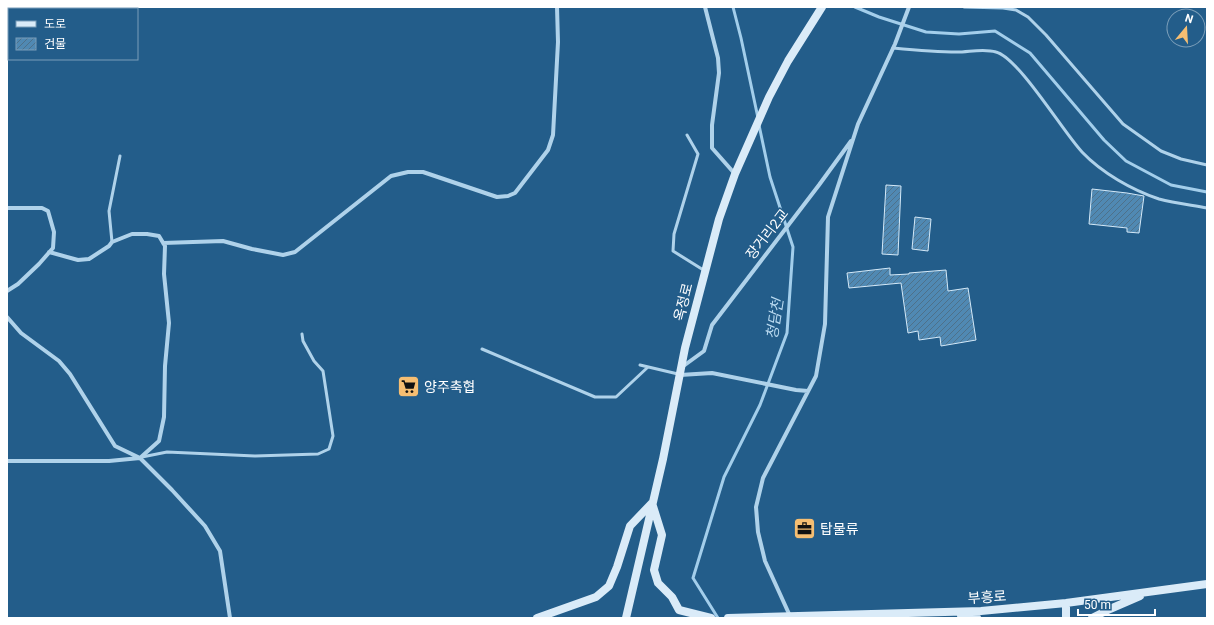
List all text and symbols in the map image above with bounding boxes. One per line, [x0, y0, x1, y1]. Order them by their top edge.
legend [8, 8, 138, 60]
north arrow [1166, 8, 1206, 48]
text: N [1183, 12, 1195, 26]
text: 도로 [44, 17, 66, 31]
text: 건물 [44, 37, 66, 51]
street label: 장거리2교 [742, 206, 792, 262]
street label: 옥정로 [671, 281, 695, 323]
water label: 청담천 [763, 295, 787, 341]
supermarket icon: 양주축협 [395, 374, 421, 400]
place label: 양주축협 [424, 379, 476, 395]
office icon: 탑물류 [792, 516, 818, 542]
place label: 탑물류 [820, 521, 859, 537]
street label: 부흥로 [967, 588, 1007, 606]
scale bar [1078, 591, 1155, 617]
text: 50 m [1084, 598, 1111, 612]

